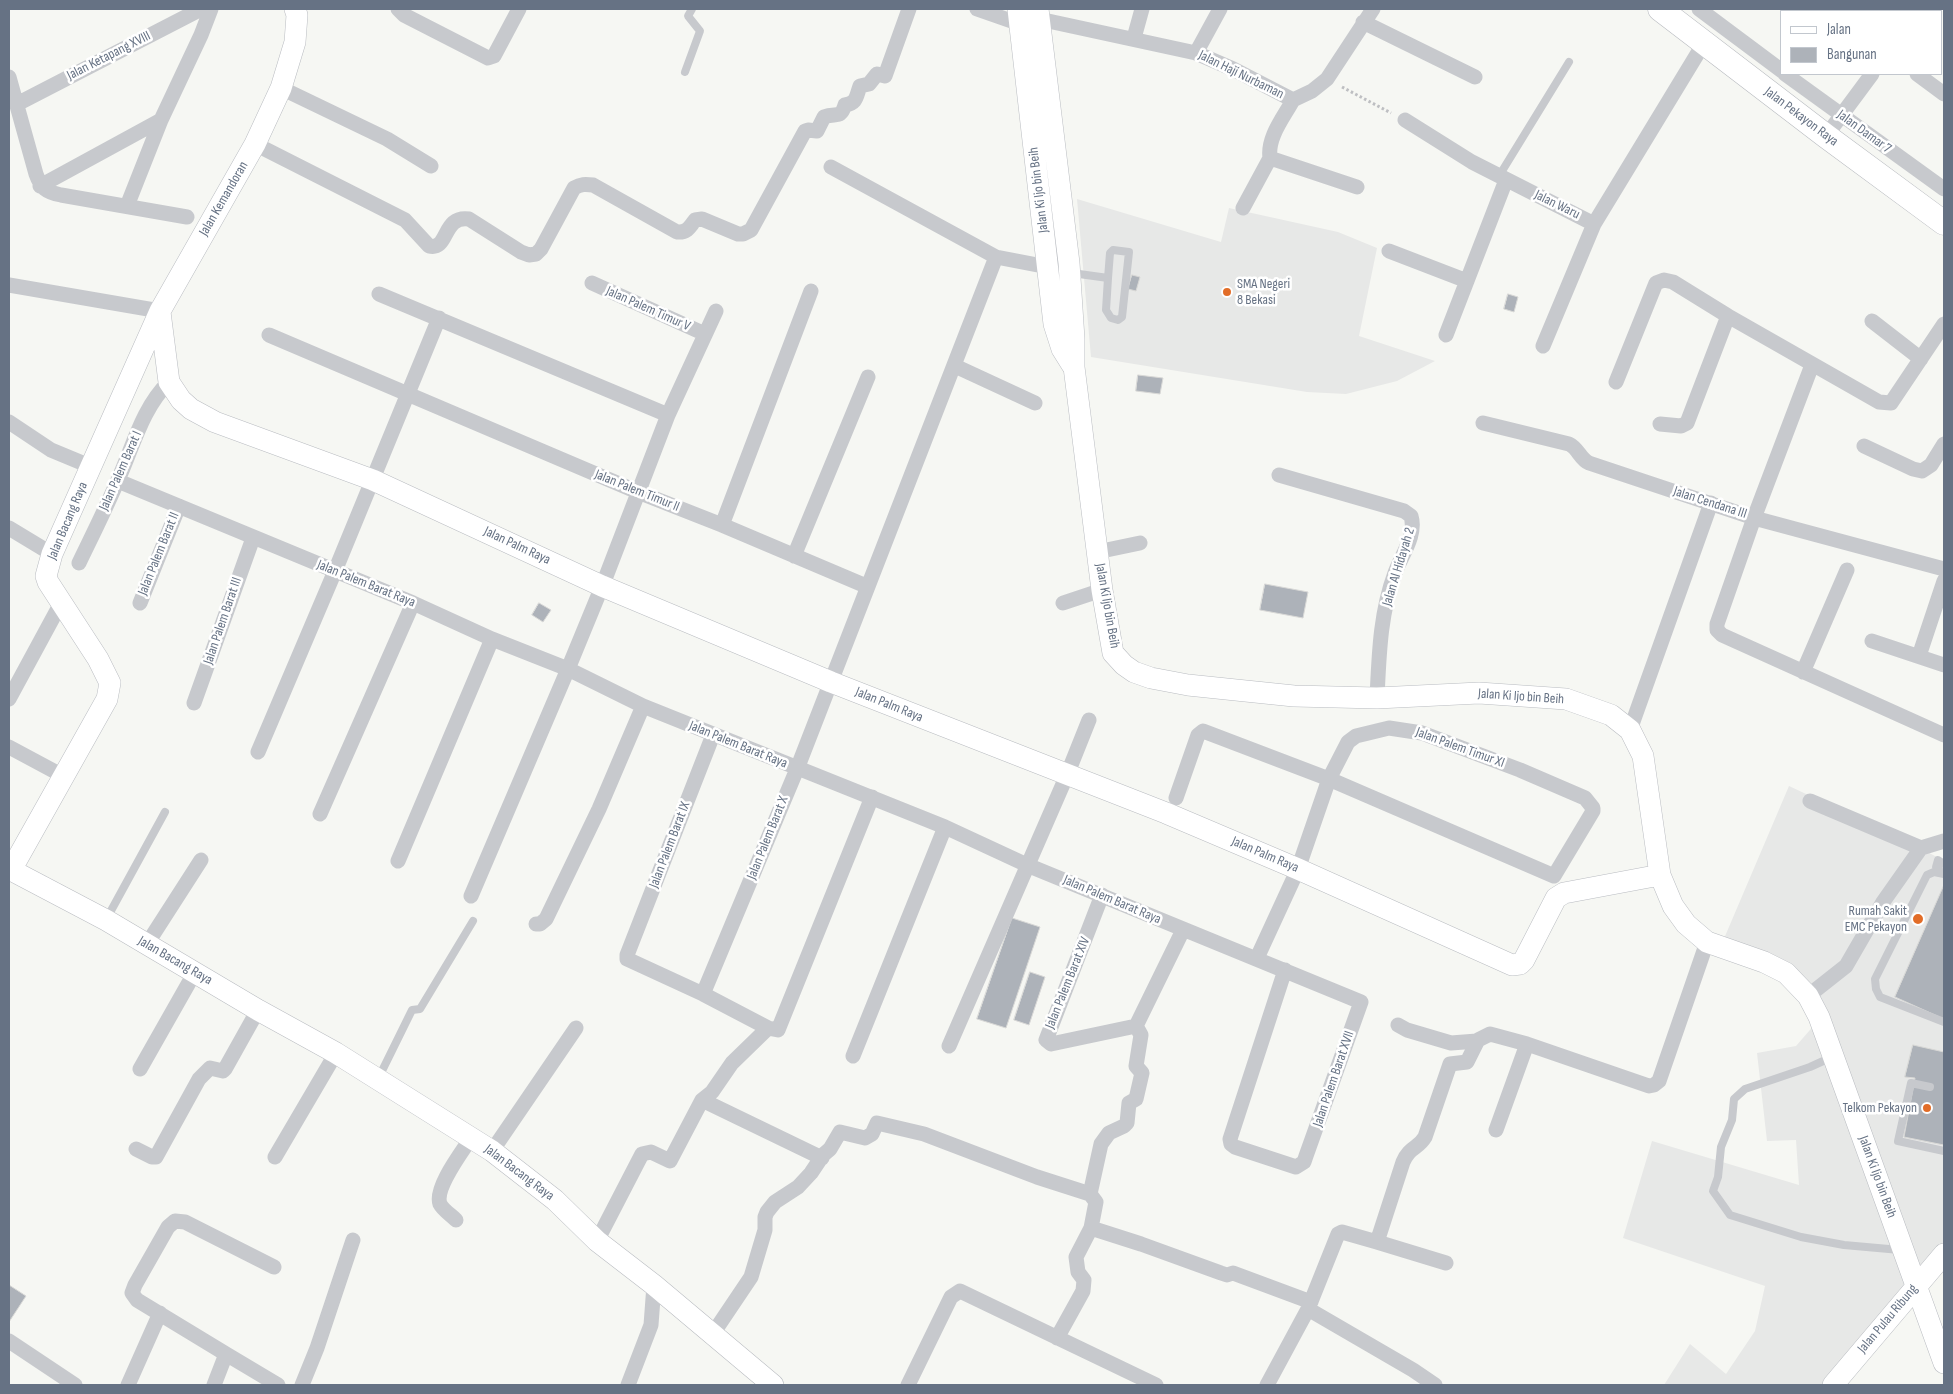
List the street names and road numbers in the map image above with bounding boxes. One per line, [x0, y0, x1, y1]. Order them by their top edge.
street label: Jalan Ketapang XVIII [64, 28, 154, 84]
street label: Jalan Haji Nurbaman [1196, 47, 1286, 103]
street label: Jalan Pekayon Raya [1761, 84, 1841, 150]
street label: Jalan Damar 7 [1834, 107, 1894, 157]
street label: Jalan Ki Ijo bin Beih [1025, 146, 1053, 234]
street label: Jalan Kemandoran [196, 159, 252, 239]
street label: Jalan Waru [1532, 187, 1582, 223]
street label: Jalan Palem Timur V [603, 283, 693, 335]
street label: Jalan Palem Barat I [96, 429, 146, 513]
street label: Jalan Palem Timur II [592, 466, 682, 516]
street label: Jalan Bacang Raya [44, 480, 92, 562]
street label: Jalan Cendana III [1671, 483, 1749, 523]
street label: Jalan Palem Barat II [135, 510, 183, 598]
street label: Jalan Palm Raya [481, 523, 553, 569]
street label: Jalan Al Hidayah 2 [1379, 526, 1419, 608]
street label: Jalan Palem Barat Raya [314, 557, 418, 611]
street label: Jalan Ki Ijo bin Beih [1091, 562, 1123, 650]
street label: Jalan Palem Barat III [200, 575, 246, 667]
street label: Jalan Palm Raya [853, 684, 925, 726]
street label: Jalan Ki Ijo bin Beih [1477, 686, 1565, 708]
street label: Jalan Palem Barat Raya [686, 718, 790, 772]
street label: Jalan Palem Timur XI [1413, 724, 1507, 772]
street label: Jalan Palem Barat X [744, 794, 792, 882]
street label: Jalan Palem Barat IX [646, 799, 694, 891]
street label: Jalan Palm Raya [1229, 833, 1301, 877]
street label: Jalan Palem Barat Raya [1061, 872, 1163, 928]
street label: Jalan Bacang Raya [135, 933, 215, 989]
street label: Jalan Palem Barat XIV [1042, 935, 1094, 1031]
street label: Jalan Palem Barat XVII [1310, 1029, 1358, 1129]
street label: Jalan Ki Ijo bin Beih [1854, 1134, 1900, 1220]
street label: Jalan Bacang Raya [481, 1141, 557, 1205]
street label: Jalan Pulau Ribung [1854, 1281, 1922, 1357]

